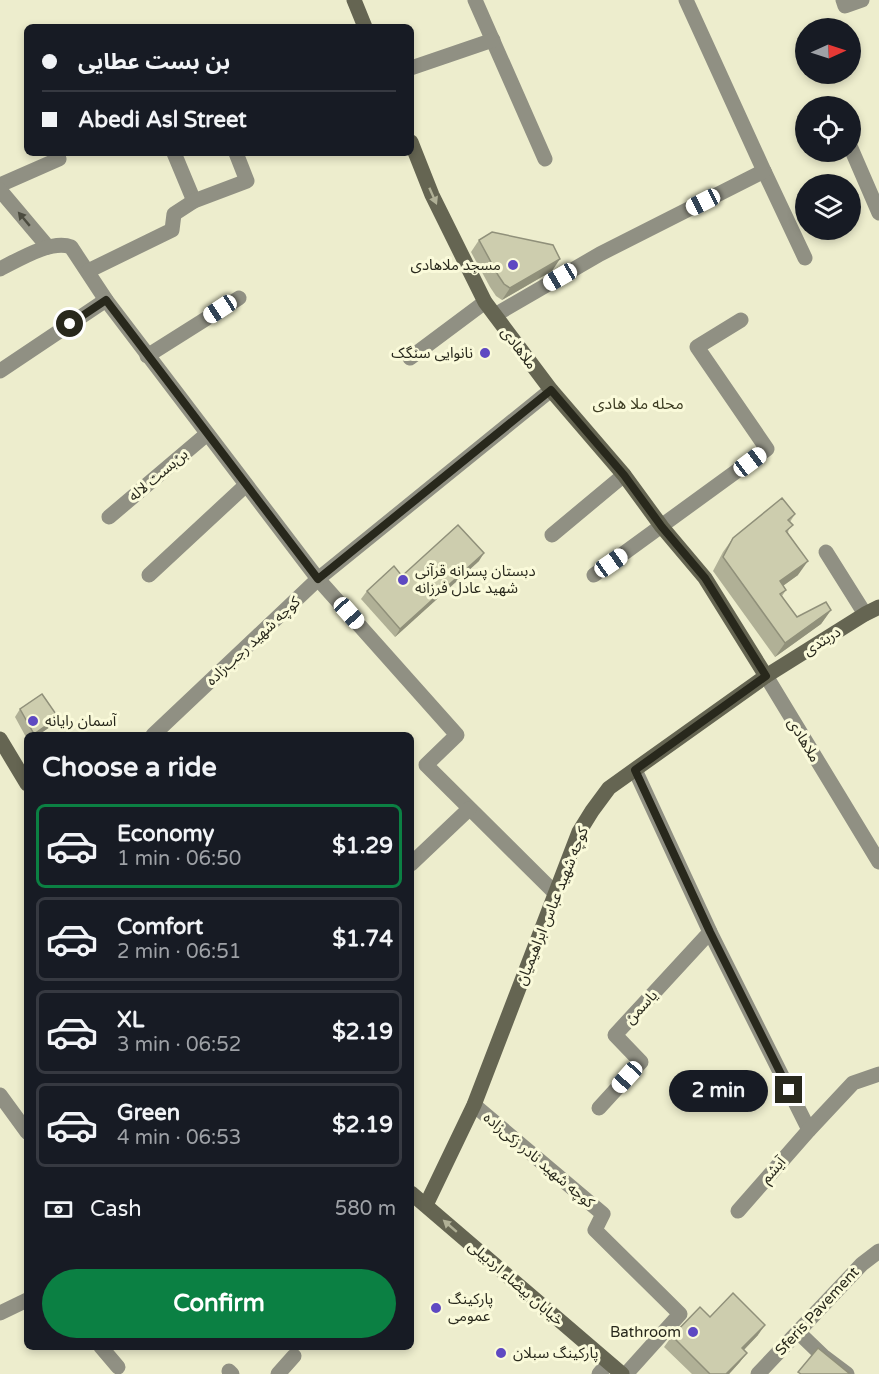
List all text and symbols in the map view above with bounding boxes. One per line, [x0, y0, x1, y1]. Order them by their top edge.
north arrow [795, 18, 861, 84]
map controls [795, 18, 861, 240]
text: بن بست عطایی [78, 49, 230, 75]
button: locate [795, 96, 861, 162]
text: Abedi Asl Street [78, 107, 247, 133]
button: layers [795, 174, 861, 240]
car [683, 186, 723, 218]
one-way arrow [428, 188, 438, 206]
one-way arrow [18, 212, 31, 227]
place label: مسجد ملاهادی [411, 256, 501, 274]
marker: مسجد ملاهادی [506, 258, 520, 272]
car [540, 260, 580, 294]
car [200, 292, 240, 326]
route start [56, 310, 83, 337]
street label: ملاهادی [497, 323, 541, 373]
place label: نانوایی سنگک [391, 344, 473, 362]
marker: نانوایی سنگک [478, 346, 492, 360]
district label: محله ملا هادی [592, 394, 684, 414]
car [730, 444, 770, 480]
street label: بن‌بست لاله [125, 445, 191, 505]
car [591, 545, 631, 581]
place label: دبستان پسرانه قرآنی شهید عادل فرزانه [415, 562, 536, 597]
marker: دبستان پسرانه قرآنی شهید عادل فرزانه [396, 573, 410, 587]
street label: کوچه شهید رجب‌زاده [202, 592, 305, 690]
car [330, 594, 368, 632]
street label: دربندی [800, 623, 844, 659]
place label: آسمان رایانه [45, 712, 117, 730]
marker: آسمان رایانه [26, 714, 40, 728]
street label: ملاهادی [784, 715, 824, 765]
text: Choose a ride [42, 751, 217, 784]
icon: car [45, 819, 99, 873]
text: Economy [117, 821, 214, 847]
street label: کوچه شهید عباس ابراهیمیان [512, 823, 593, 988]
text: $1.29 [332, 833, 393, 859]
text: 1 min · 06:50 [117, 847, 241, 871]
icon: car [45, 912, 99, 966]
text: Comfort [117, 914, 203, 940]
text: $1.74 [332, 926, 393, 952]
text: 2 min · 06:51 [117, 940, 241, 964]
street label: یاسمن [621, 986, 661, 1028]
icon: car [45, 1005, 99, 1059]
text: XL [117, 1007, 144, 1033]
text: $2.19 [332, 1019, 393, 1045]
text: 3 min · 06:52 [117, 1033, 241, 1057]
car [608, 1058, 646, 1096]
callout: 2 min [669, 1069, 768, 1111]
route end [775, 1076, 802, 1103]
text: 2 min [692, 1079, 745, 1103]
icon: car [45, 1098, 99, 1152]
text: Green [117, 1100, 180, 1126]
street label: کوچه شهید نادر زکی‌زاده [479, 1108, 599, 1213]
text: $2.19 [332, 1112, 393, 1138]
text: 4 min · 06:53 [117, 1126, 241, 1150]
street label: آیشم [757, 1153, 791, 1188]
icon: cash [42, 1193, 75, 1226]
text: Cash [90, 1196, 142, 1222]
text: 580 m [335, 1197, 396, 1221]
one-way arrow [443, 1220, 458, 1233]
street label: خیابان بیضاء اردبیلی [465, 1237, 568, 1329]
street label: Sferis Pavement [771, 1263, 863, 1359]
button: Confirm [42, 1269, 396, 1338]
place label: پارکینگ عمومی [448, 1290, 493, 1325]
marker: پارکینگ عمومی [429, 1301, 443, 1315]
place label: Bathroom [610, 1323, 681, 1341]
marker: Bathroom [686, 1325, 700, 1339]
place label: پارکینگ سبلان [513, 1344, 598, 1363]
marker: پارکینگ سبلان [494, 1346, 508, 1360]

